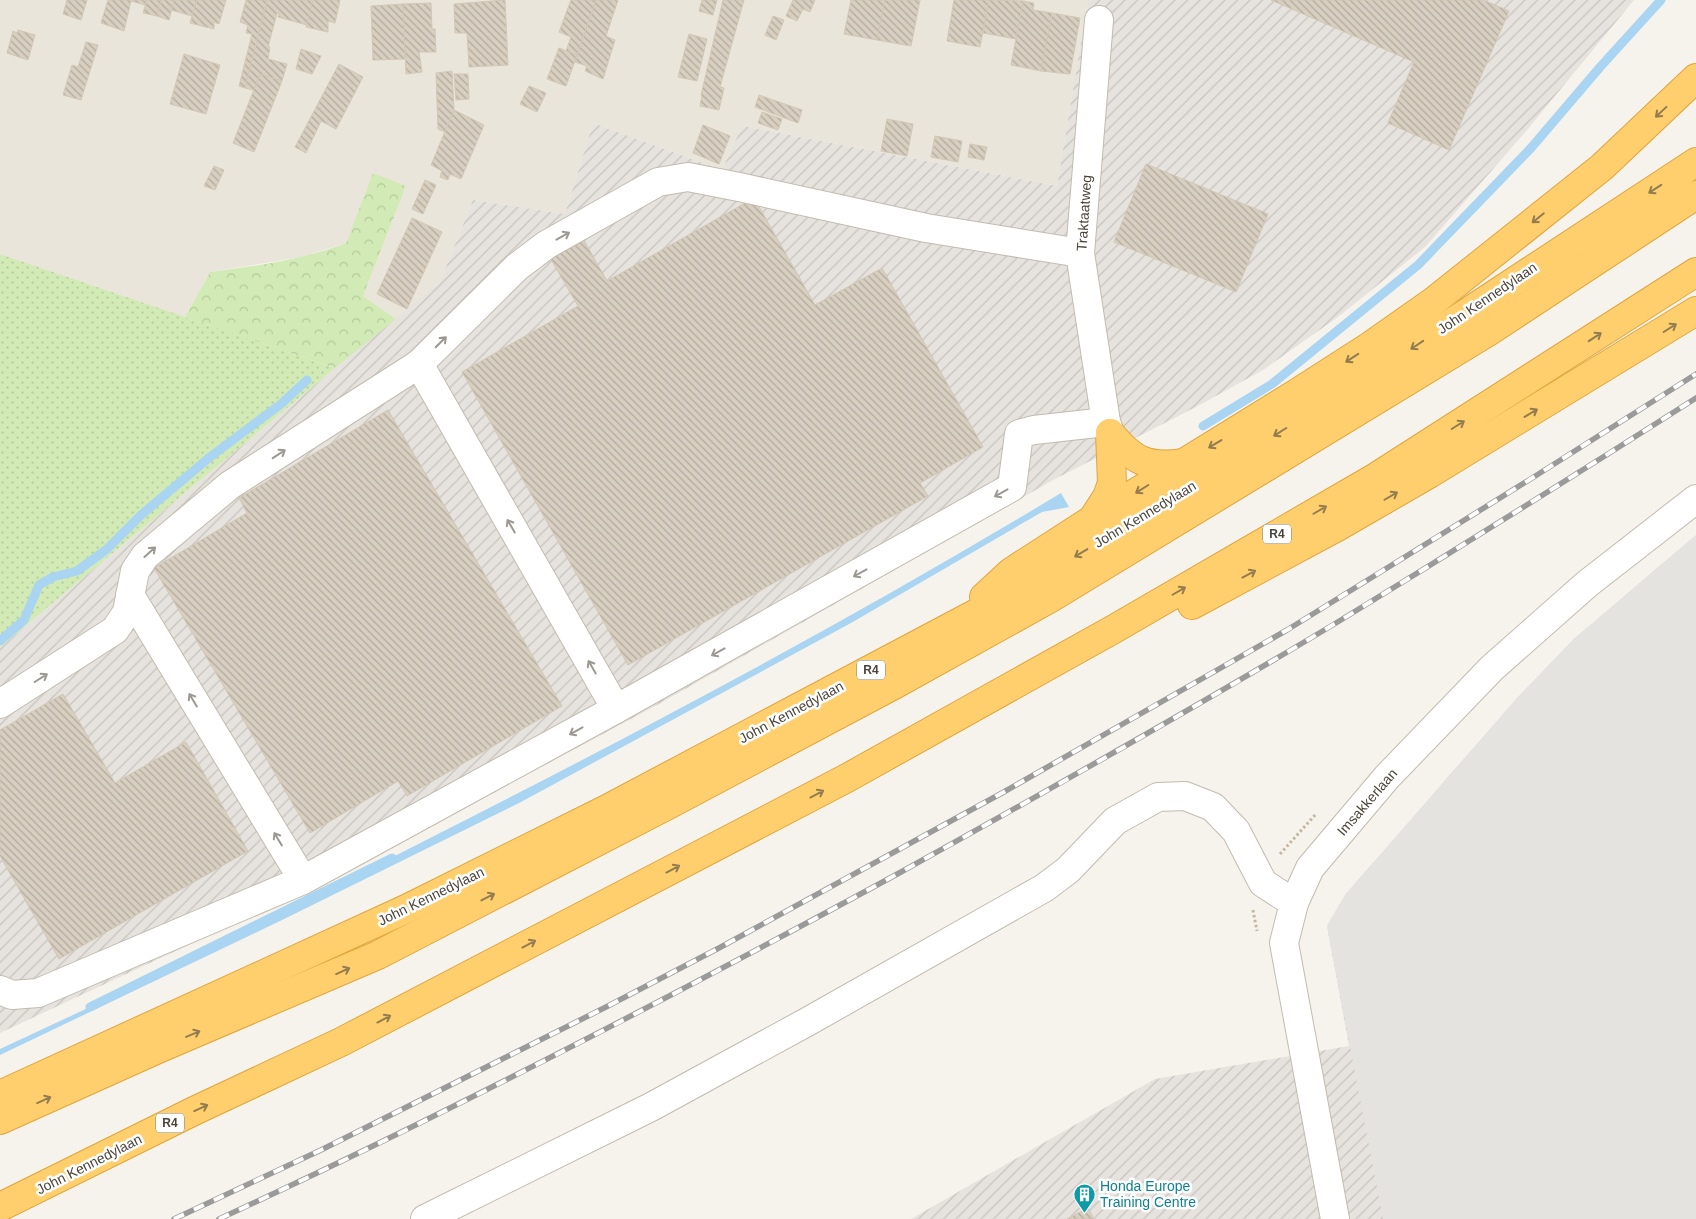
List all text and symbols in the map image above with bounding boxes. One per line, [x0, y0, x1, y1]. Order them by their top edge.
one-way arrow [1655, 105, 1667, 117]
street label: Traktaatweg [1073, 174, 1095, 252]
one-way arrow [1648, 184, 1662, 194]
one-way arrow [1532, 213, 1545, 224]
one-way arrow [555, 230, 569, 240]
street label: John Kennedylaan [1434, 259, 1540, 337]
one-way arrow [1662, 322, 1676, 332]
one-way arrow [1588, 332, 1602, 342]
one-way arrow [435, 336, 447, 348]
one-way arrow [1410, 340, 1424, 350]
one-way arrow [1346, 353, 1360, 363]
one-way arrow [1524, 407, 1538, 417]
one-way arrow [1451, 420, 1465, 430]
one-way arrow [1273, 428, 1287, 438]
one-way arrow [1208, 439, 1222, 449]
one-way arrow [272, 449, 286, 459]
street label: John Kennedylaan [1091, 477, 1199, 551]
one-way arrow [1135, 484, 1149, 494]
one-way arrow [994, 488, 1009, 498]
one-way arrow [1384, 491, 1399, 501]
one-way arrow [1312, 504, 1326, 514]
one-way arrow [506, 519, 516, 533]
road number: R4 [1263, 524, 1291, 544]
one-way arrow [144, 547, 157, 558]
one-way arrow [1074, 548, 1088, 558]
one-way arrow [853, 568, 867, 578]
one-way arrow [1241, 569, 1256, 578]
one-way arrow [1171, 586, 1186, 596]
one-way arrow [711, 648, 726, 657]
one-way arrow [587, 659, 597, 674]
road number: R4 [857, 660, 885, 680]
one-way arrow [34, 672, 48, 682]
street label: John Kennedylaan [736, 678, 846, 746]
one-way arrow [188, 693, 198, 707]
one-way arrow [569, 727, 584, 736]
street label: Imsakkerlaan [1334, 765, 1400, 839]
one-way arrow [809, 789, 824, 798]
one-way arrow [272, 832, 282, 846]
street label: John Kennedylaan [375, 863, 487, 929]
one-way arrow [665, 864, 680, 874]
one-way arrow [480, 892, 495, 902]
one-way arrow [521, 939, 536, 949]
one-way arrow [335, 965, 350, 975]
one-way arrow [377, 1014, 392, 1024]
one-way arrow [185, 1029, 200, 1039]
one-way arrow [36, 1094, 51, 1104]
one-way arrow [193, 1103, 208, 1113]
road number: R4 [156, 1114, 184, 1132]
street label: John Kennedylaan [34, 1131, 144, 1197]
place label: Honda Europe Training Centre [1100, 1178, 1196, 1210]
building icon: Honda Europe Training Centre [1072, 1182, 1096, 1213]

